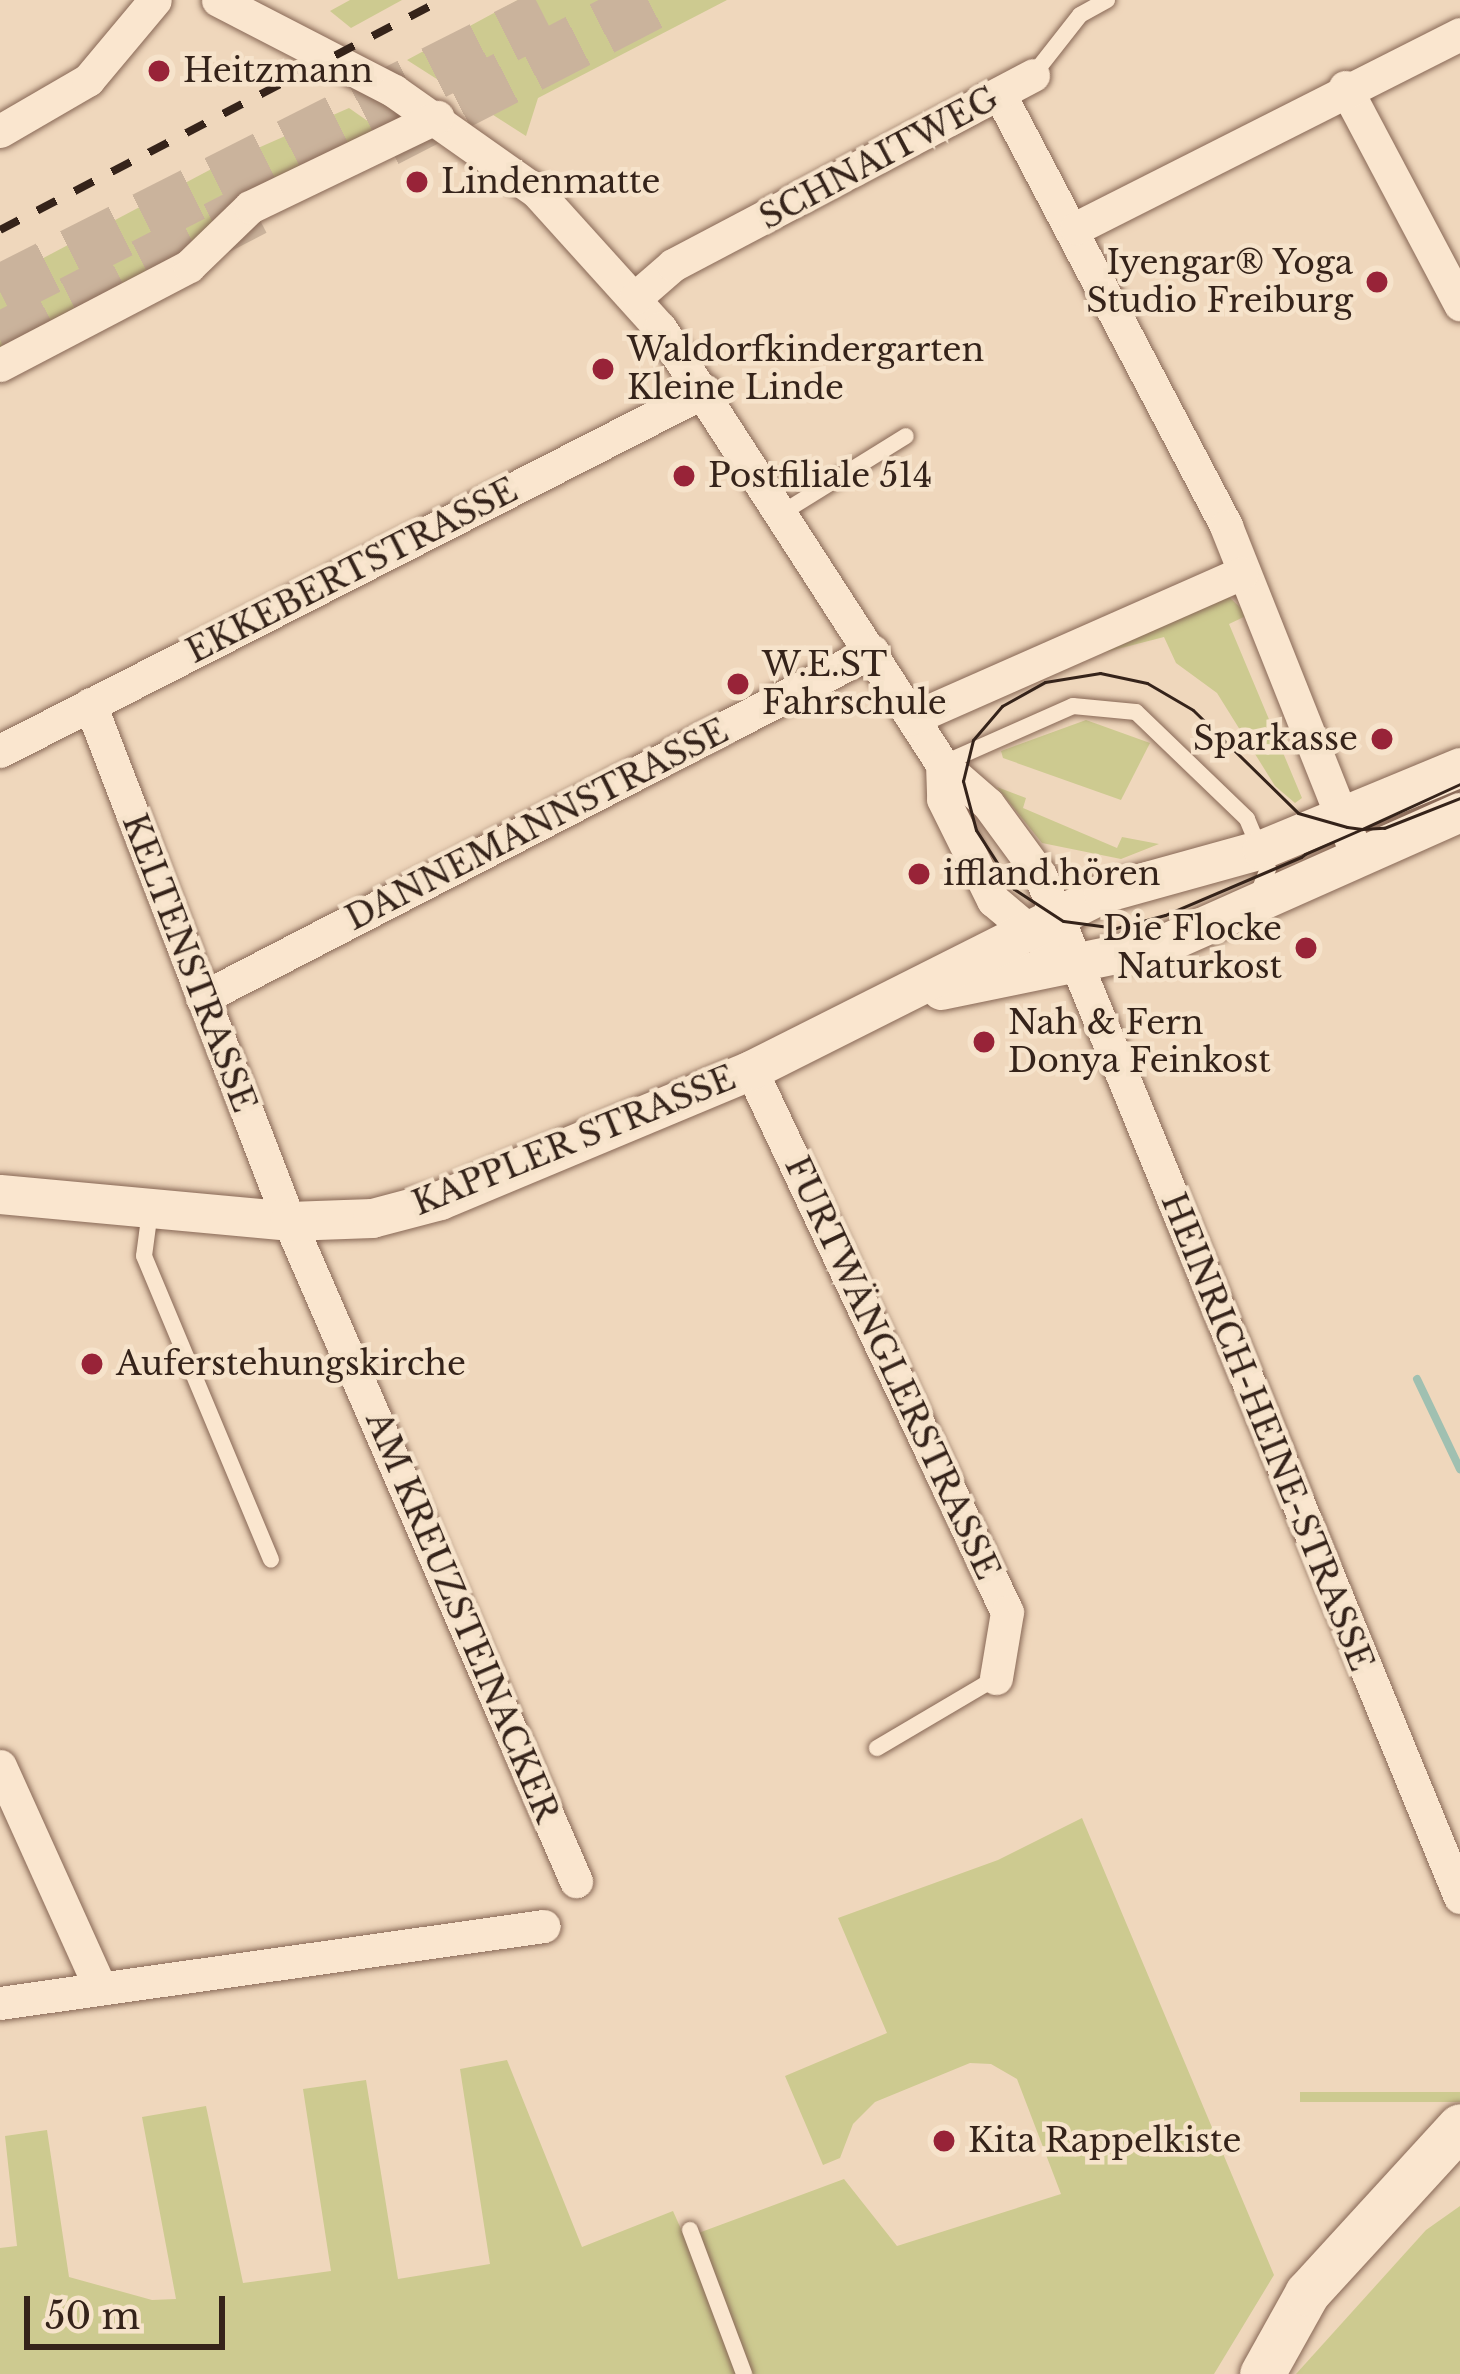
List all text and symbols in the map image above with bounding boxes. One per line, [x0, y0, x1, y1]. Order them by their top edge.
place label: Heitzmann [183, 51, 373, 91]
marker: Heitzmann [146, 58, 172, 84]
street label: SCHNAITWEG [753, 78, 1005, 238]
place label: Lindenmatte [441, 162, 660, 202]
marker: Lindenmatte [404, 169, 430, 195]
place label: Iyengar® Yoga Studio Freiburg [1086, 243, 1353, 321]
marker: Iyengar® Yoga Studio Freiburg [1364, 269, 1390, 295]
place label: Waldorfkindergarten Kleine Linde [627, 330, 984, 408]
marker: Waldorfkindergarten Kleine Linde [590, 356, 616, 382]
place label: Postfiliale 514 [708, 456, 932, 496]
marker: Postfiliale 514 [671, 463, 697, 489]
street label: EKKEBERTSTRASSE [180, 470, 524, 672]
place label: W.E.ST Fahrschule [762, 645, 947, 723]
marker: W.E.ST Fahrschule [725, 671, 751, 697]
street label: DANNEMANNSTRASSE [339, 711, 735, 939]
place label: Sparkasse [1193, 719, 1358, 759]
marker: Sparkasse [1369, 726, 1395, 752]
street label: KELTENSTRASSE [114, 809, 264, 1117]
place label: iffland.hören [943, 854, 1161, 894]
marker: iffland.hören [906, 861, 932, 887]
place label: Die Flocke Naturkost [1103, 909, 1282, 987]
marker: Die Flocke Naturkost [1293, 935, 1319, 961]
place label: Nah & Fern Donya Feinkost [1008, 1003, 1271, 1081]
marker: Nah & Fern Donya Feinkost [971, 1029, 997, 1055]
street label: KAPPLER STRASSE [406, 1058, 742, 1224]
street label: FURTWÄNGLERSTRASSE [776, 1150, 1008, 1586]
street label: HEINRICH-HEINE-STRASSE [1153, 1187, 1381, 1677]
place label: Auferstehungskirche [116, 1344, 466, 1384]
marker: Auferstehungskirche [79, 1351, 105, 1377]
street label: AM KREUZSTEINACKER [357, 1406, 567, 1828]
place label: Kita Rappelkiste [968, 2121, 1242, 2161]
marker: Kita Rappelkiste [931, 2128, 957, 2154]
scale bar [30, 2272, 231, 2346]
text: 50 m [45, 2294, 140, 2339]

